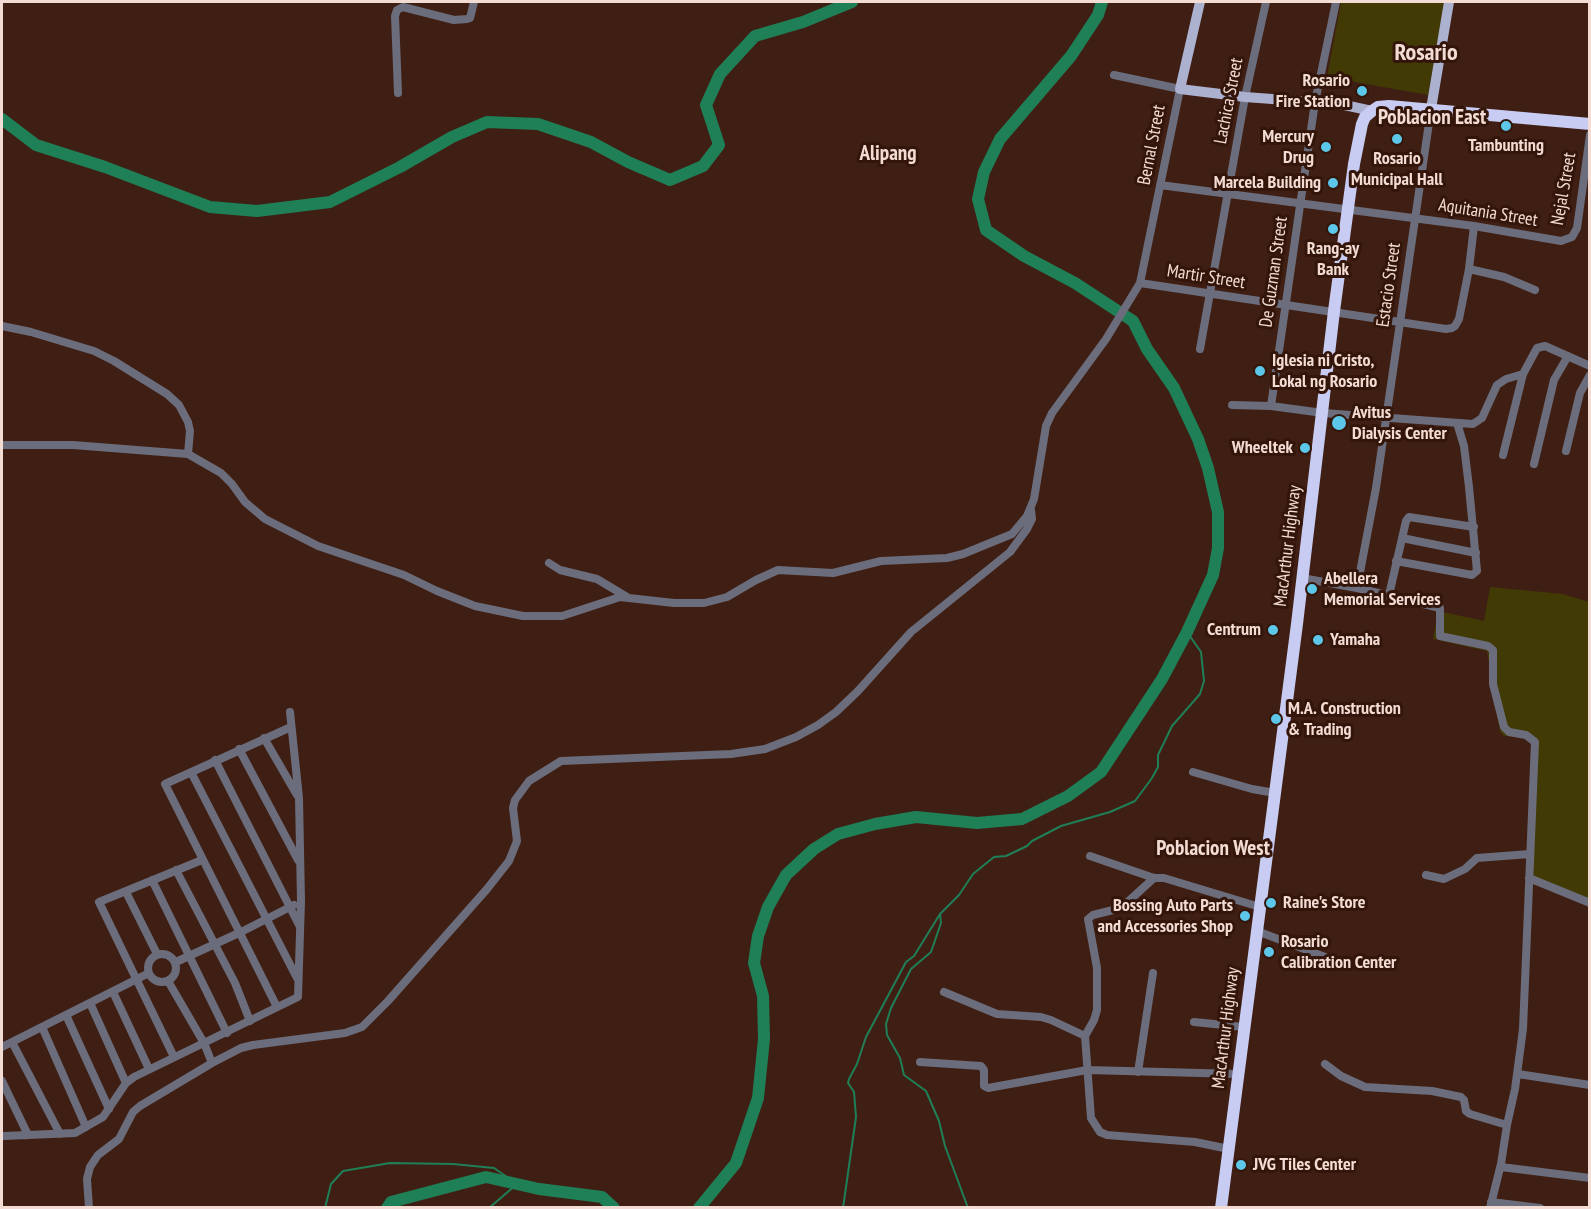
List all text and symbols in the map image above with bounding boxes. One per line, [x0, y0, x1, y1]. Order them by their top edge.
district label: Rosario [1394, 39, 1458, 67]
street label: Lachica Street [1210, 56, 1248, 146]
place label: Rosario Fire Station [1276, 70, 1350, 112]
marker: Rosario Fire Station [1355, 84, 1369, 98]
street label: Bernal Street [1134, 103, 1170, 187]
district label: Poblacion East [1378, 105, 1486, 131]
marker: Tambunting [1499, 119, 1513, 133]
place label: Mercury Drug [1262, 126, 1314, 168]
marker: Rosario Municipal Hall [1390, 132, 1404, 146]
place label: Tambunting [1468, 135, 1544, 157]
marker: Mercury Drug [1319, 140, 1333, 154]
district label: Alipang [859, 141, 917, 167]
place label: Rosario Municipal Hall [1351, 148, 1443, 190]
street label: Nejal Street [1547, 151, 1581, 227]
place label: Marcela Building [1214, 172, 1321, 194]
marker: Marcela Building [1326, 176, 1340, 190]
street label: Aquitania Street [1437, 195, 1539, 231]
street label: De Guzman Street [1256, 215, 1292, 329]
marker: Rang-ay Bank [1326, 222, 1340, 236]
place label: Rang-ay Bank [1307, 238, 1359, 280]
street label: Estacio Street [1372, 241, 1406, 329]
street label: Martir Street [1165, 260, 1247, 294]
place label: Iglesia ni Cristo, Lokal ng Rosario [1272, 350, 1377, 392]
marker: Iglesia ni Cristo, Lokal ng Rosario [1253, 364, 1267, 378]
place label: Avitus Dialysis Center [1352, 402, 1447, 444]
marker: Avitus Dialysis Center [1330, 414, 1348, 432]
place label: Wheeltek [1232, 437, 1293, 459]
marker: Wheeltek [1298, 441, 1312, 455]
street label: MacArthur Highway [1270, 484, 1306, 608]
place label: Abellera Memorial Services [1324, 568, 1441, 610]
marker: Abellera Memorial Services [1305, 582, 1319, 596]
place label: Centrum [1207, 619, 1261, 641]
marker: Centrum [1266, 623, 1280, 637]
place label: Yamaha [1330, 629, 1380, 651]
marker: Yamaha [1311, 633, 1325, 647]
place label: M.A. Construction & Trading [1288, 698, 1401, 740]
marker: M.A. Construction & Trading [1269, 712, 1283, 726]
district label: Poblacion West [1156, 836, 1270, 862]
place label: Raine's Store [1283, 892, 1365, 914]
place label: Bossing Auto Parts and Accessories Shop [1098, 895, 1233, 938]
marker: Raine's Store [1264, 896, 1278, 910]
marker: Bossing Auto Parts and Accessories Shop [1238, 909, 1252, 923]
place label: Rosario Calibration Center [1281, 931, 1396, 974]
marker: Rosario Calibration Center [1262, 945, 1276, 959]
street label: MacArthur Highway [1208, 966, 1244, 1090]
place label: JVG Tiles Center [1253, 1154, 1356, 1176]
marker: JVG Tiles Center [1234, 1158, 1248, 1172]

